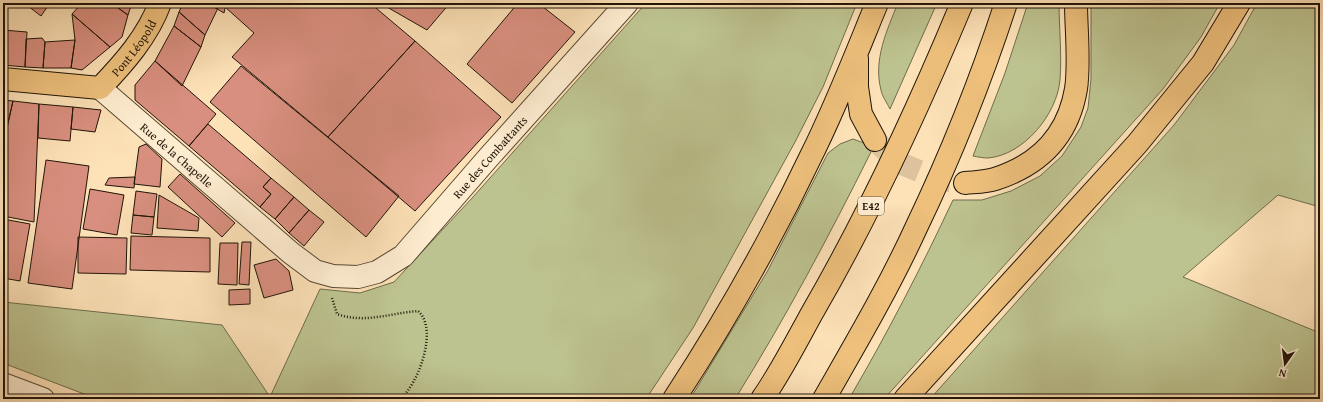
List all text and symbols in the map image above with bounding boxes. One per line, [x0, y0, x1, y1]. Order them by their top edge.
street label: Pont Léopold [107, 16, 160, 80]
street label: Rue des Combattants [448, 111, 531, 202]
street label: Rue de la Chapelle [137, 118, 218, 191]
road number: E42 [858, 197, 884, 215]
north arrow [1265, 344, 1305, 384]
text: N [1276, 365, 1288, 382]

